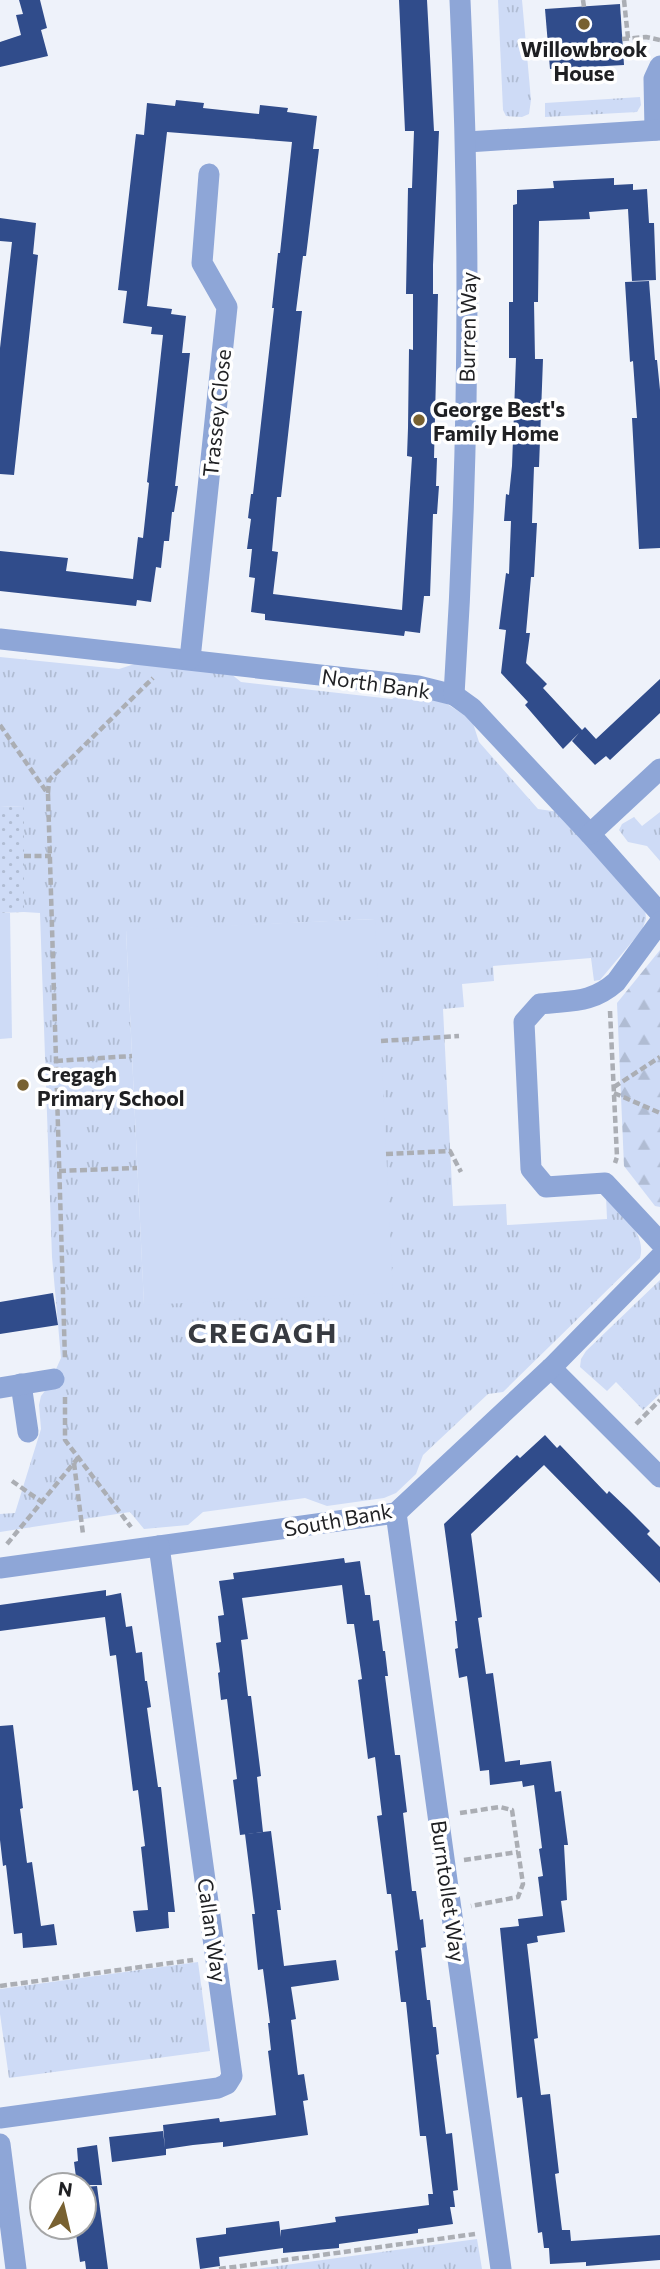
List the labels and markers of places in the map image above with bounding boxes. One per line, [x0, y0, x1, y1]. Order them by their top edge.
marker: Willowbrook House [576, 16, 592, 32]
place label: Willowbrook House [521, 36, 647, 85]
place label: George Best's Family Home [433, 396, 565, 445]
marker: George Best's Family Home [411, 412, 427, 428]
place label: Cregagh Primary School [37, 1061, 184, 1110]
marker: Cregagh Primary School [15, 1077, 31, 1093]

